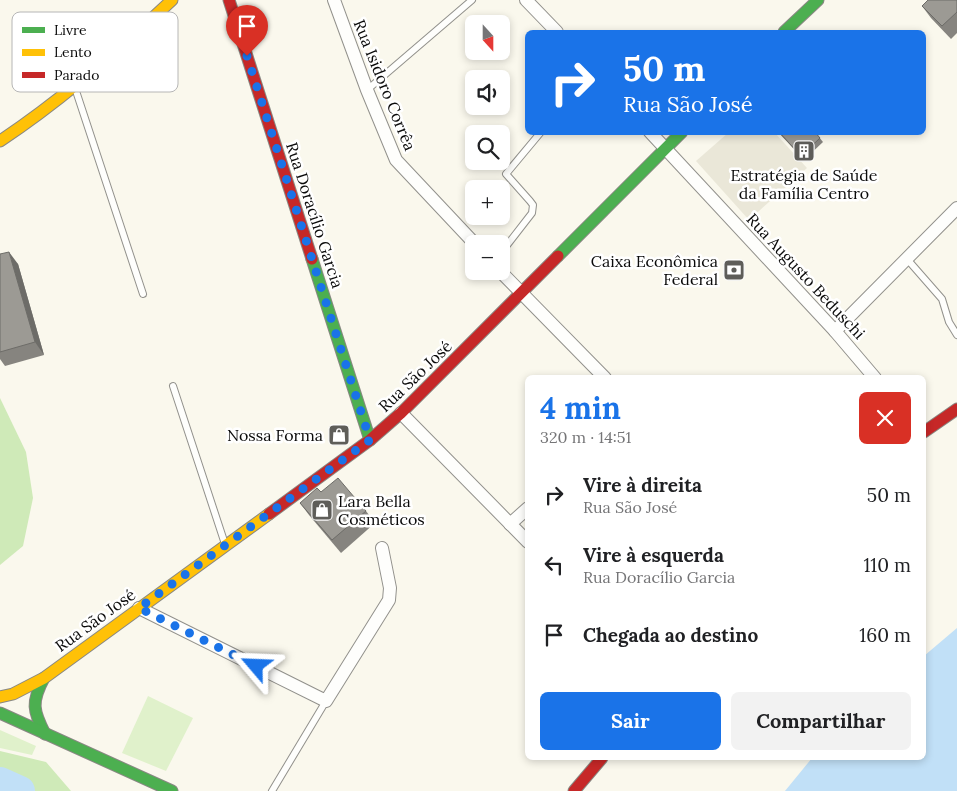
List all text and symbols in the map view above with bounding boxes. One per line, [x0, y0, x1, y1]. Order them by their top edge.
pin [226, 5, 268, 56]
legend [12, 12, 178, 92]
icon: arrive [233, 12, 261, 40]
north arrow [465, 15, 510, 60]
map controls [465, 15, 510, 280]
street label: Rua Isidoro Corrêa [350, 16, 420, 154]
text: Livre [54, 21, 87, 39]
text: Lento [54, 43, 92, 61]
text: 50 m [623, 46, 706, 91]
icon: right [540, 50, 605, 115]
text: Parado [54, 66, 99, 84]
button: sound [465, 70, 510, 115]
text: Rua São José [623, 90, 753, 118]
button: search [465, 125, 510, 170]
street label: Rua Doracílio Garcia [282, 139, 348, 291]
building icon: Estratégia de Saúde da Família Centro [792, 139, 816, 163]
place label: Estratégia de Saúde da Família Centro [730, 165, 878, 203]
button: + [465, 180, 510, 225]
street label: Rua Augusto Beduschi [742, 209, 870, 343]
button: − [465, 235, 510, 280]
place label: Caixa Econômica Federal [591, 251, 718, 289]
bank icon: Caixa Econômica Federal [722, 258, 746, 282]
street label: Rua São José [374, 336, 456, 416]
text: 4 min [540, 389, 621, 427]
button: close [859, 392, 911, 444]
shop icon: Nossa Forma [327, 423, 351, 447]
place label: Nossa Forma [227, 425, 323, 445]
text: 320 m · 14:51 [540, 427, 631, 447]
text: Vire à direita [583, 473, 702, 497]
icon: right [540, 481, 568, 509]
text: 50 m [867, 483, 911, 507]
place label: Lara Bella Cosméticos [338, 491, 425, 529]
text: Rua São José [583, 497, 677, 517]
shop icon: Lara Bella Cosméticos [310, 498, 334, 522]
text: Vire à esquerda [583, 543, 724, 567]
icon: left [540, 551, 568, 579]
text: 110 m [863, 553, 911, 577]
text: Rua Doracílio Garcia [583, 567, 735, 587]
street label: Rua São José [51, 584, 139, 656]
icon: arrive [540, 621, 568, 649]
text: Chegada ao destino [583, 623, 758, 647]
text: 160 m [859, 623, 911, 647]
position arrow [229, 639, 281, 691]
button: Sair [540, 692, 721, 750]
button: Compartilhar [731, 692, 911, 750]

